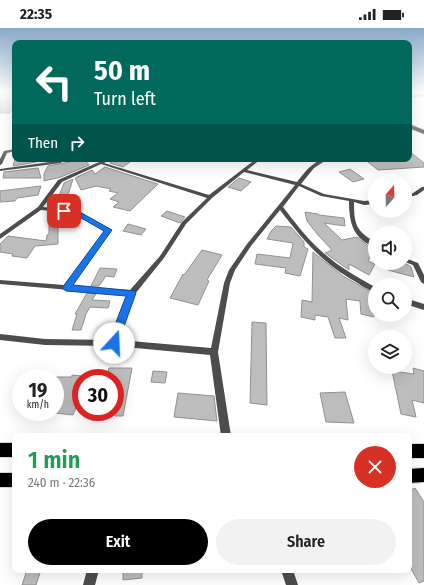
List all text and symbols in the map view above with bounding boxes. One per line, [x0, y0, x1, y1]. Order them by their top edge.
text: 22:35 [20, 5, 52, 23]
text: 50 m [94, 54, 150, 87]
icon: left [28, 56, 80, 108]
text: Turn left [94, 88, 156, 110]
icon: right [66, 132, 88, 154]
text: Then [28, 134, 58, 152]
north arrow [368, 174, 412, 218]
map controls [368, 174, 412, 374]
pin [47, 194, 81, 228]
icon: arrive [53, 200, 75, 222]
button: sound [368, 226, 412, 270]
button: search [368, 278, 412, 322]
position arrow [93, 322, 135, 364]
button: layers [368, 330, 412, 374]
speed limit sign: 30 [72, 369, 124, 421]
text: 19 [29, 378, 47, 402]
text: km/h [27, 399, 49, 411]
text: 1 min [28, 446, 80, 474]
button: close [354, 446, 396, 488]
text: 240 m · 22:36 [28, 475, 95, 490]
button: Exit [28, 519, 208, 565]
button: Share [216, 519, 396, 565]

